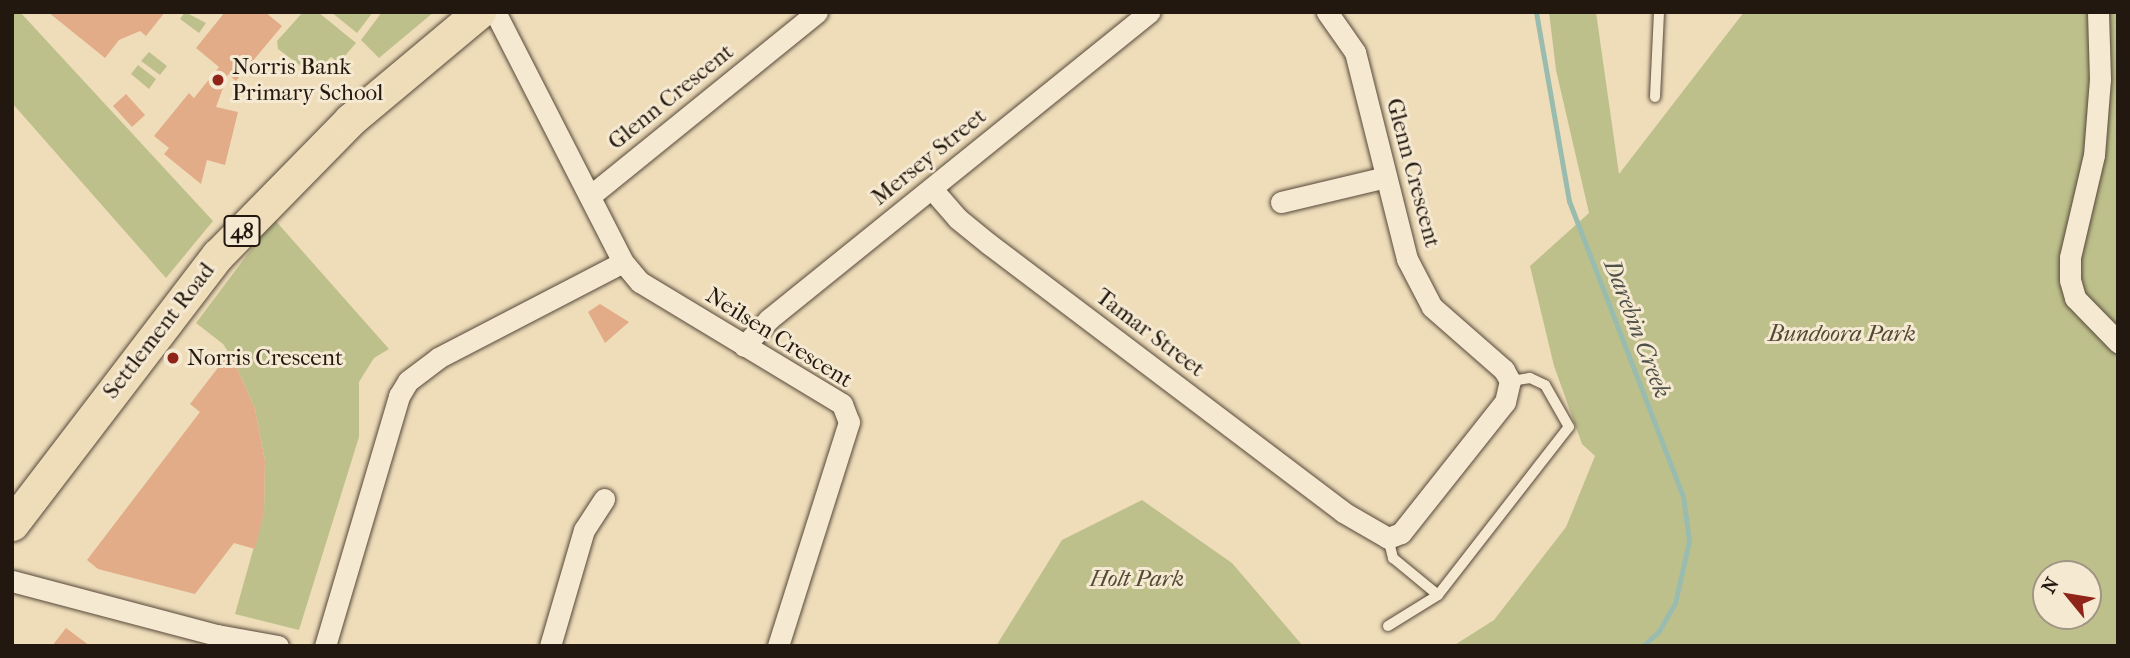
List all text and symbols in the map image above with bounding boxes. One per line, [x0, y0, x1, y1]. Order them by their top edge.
street label: Glenn Crescent [603, 38, 739, 156]
place label: Norris Bank Primary School [232, 53, 383, 107]
marker: Norris Bank Primary School [210, 72, 226, 88]
street label: Glenn Crescent [1380, 95, 1446, 251]
street label: Mersey Street [866, 102, 992, 212]
road number: 48 [223, 214, 261, 248]
water label: Darebin Creek [1597, 256, 1677, 402]
street label: Settlement Road [97, 257, 221, 405]
street label: Neilsen Crescent [701, 282, 857, 394]
street label: Tamar Street [1090, 283, 1210, 383]
park label: Bundoora Park [1768, 320, 1916, 348]
place label: Norris Crescent [187, 344, 343, 372]
marker: Norris Crescent [165, 350, 181, 366]
north arrow [2032, 560, 2102, 630]
park label: Holt Park [1090, 565, 1184, 593]
text: N [2037, 574, 2064, 597]

